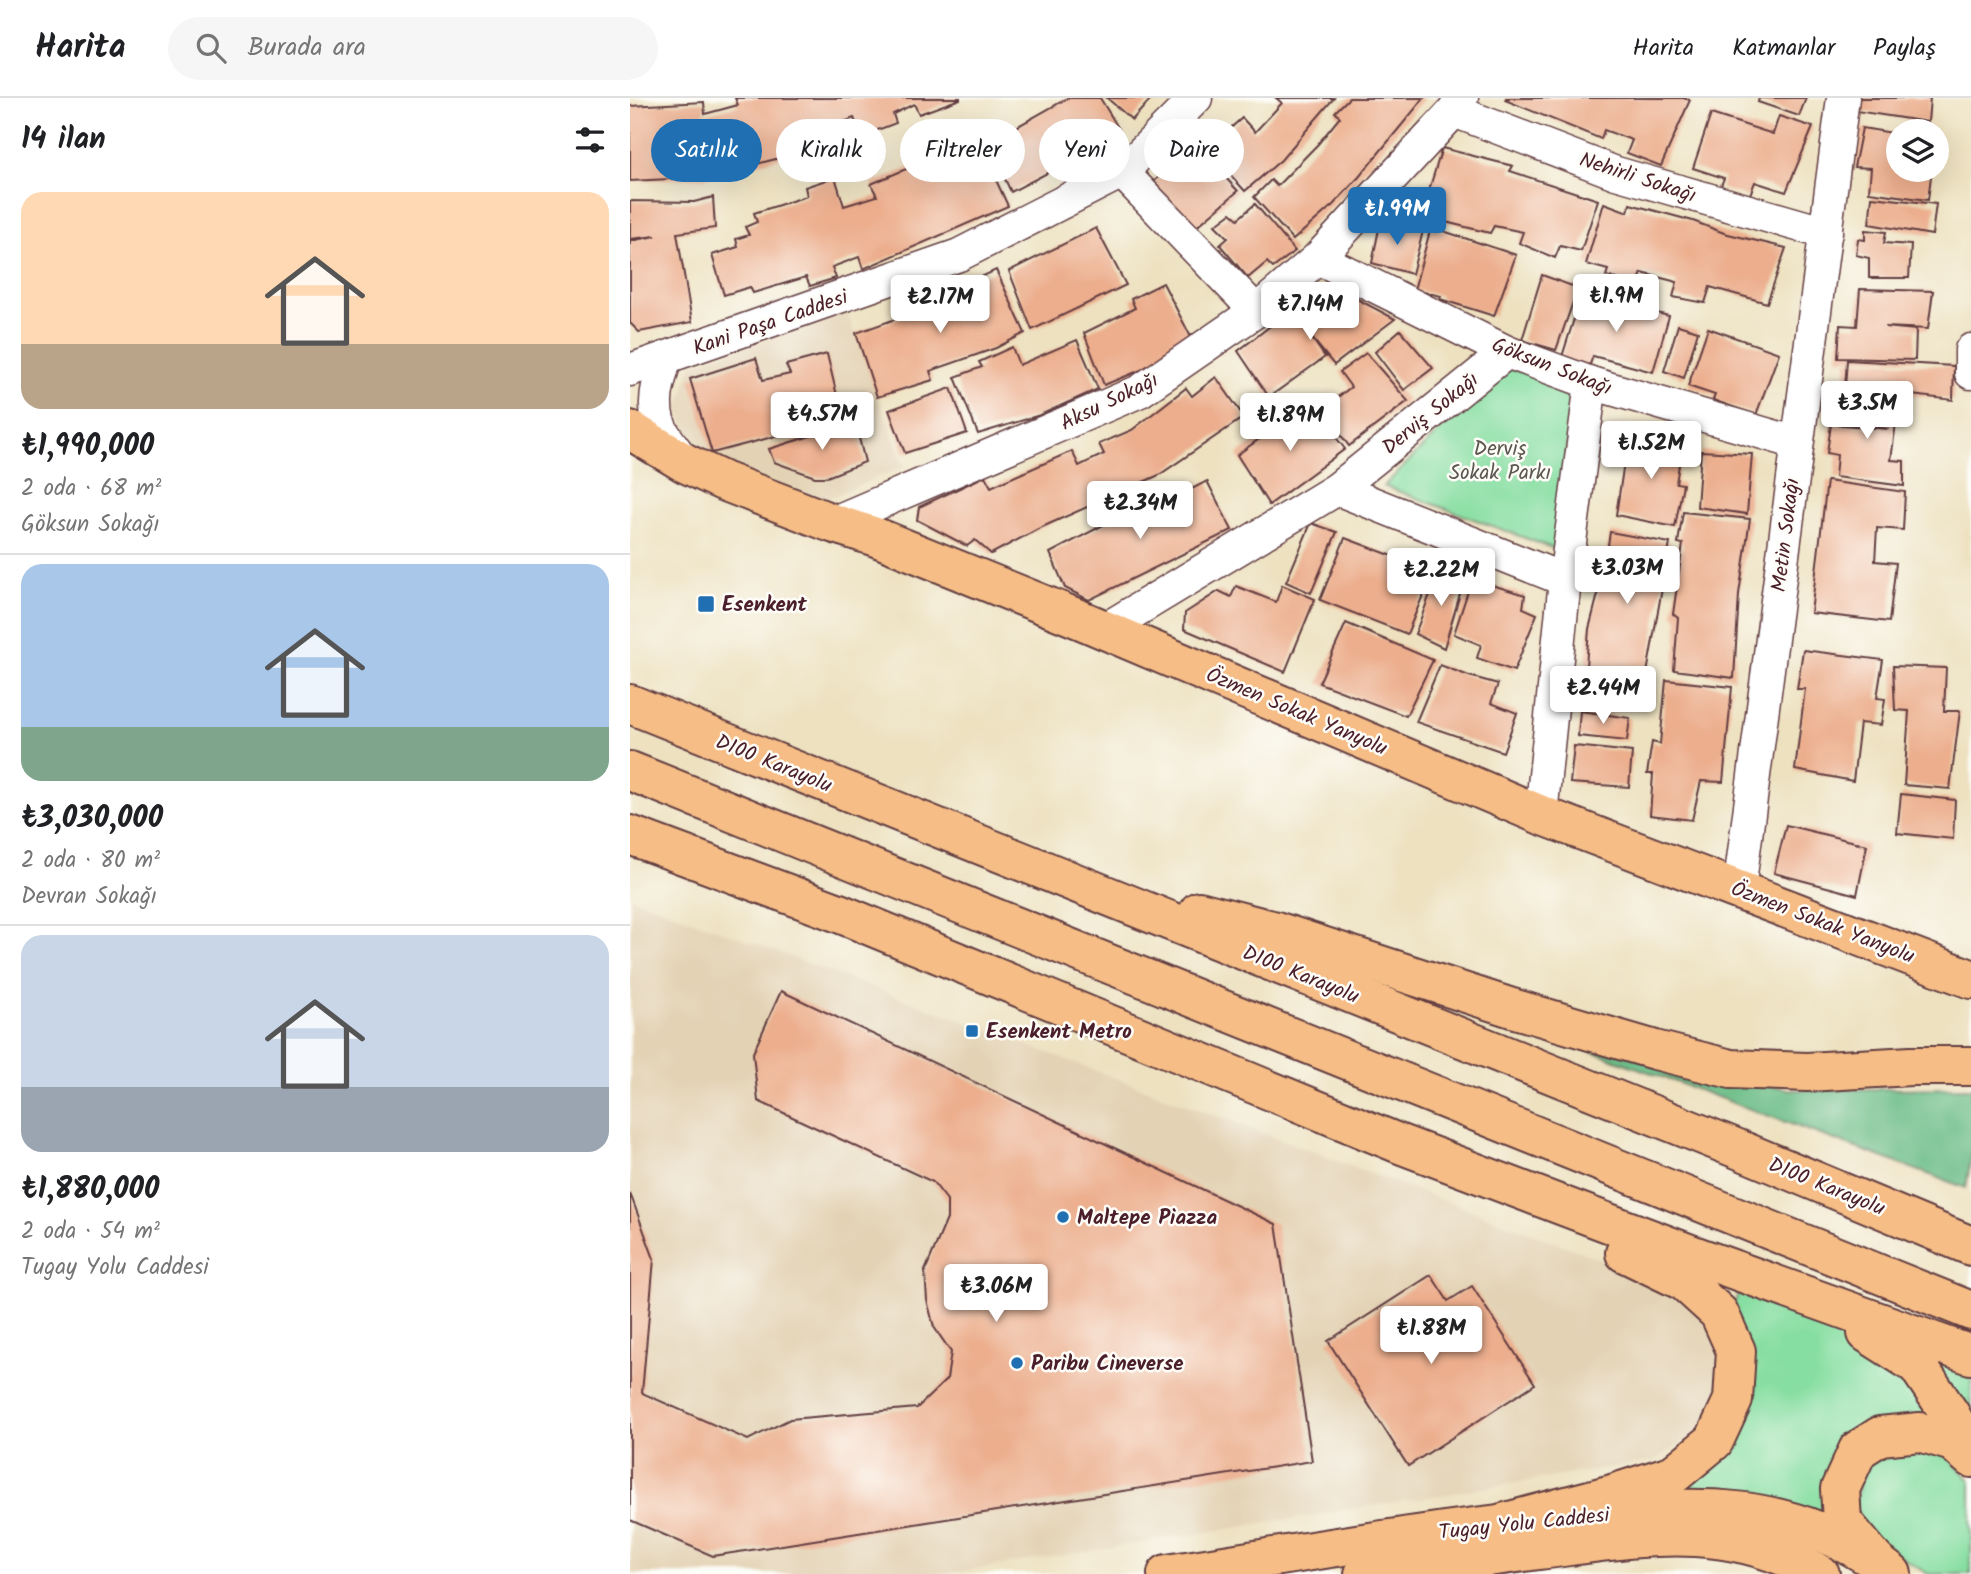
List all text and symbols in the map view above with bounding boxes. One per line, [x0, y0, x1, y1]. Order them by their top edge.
search box [168, 17, 658, 80]
text: Harita [35, 22, 126, 75]
text: Burada ara [248, 27, 366, 69]
icon: search [192, 29, 230, 67]
text: Harita [1633, 29, 1694, 68]
text: Katmanlar [1732, 29, 1835, 68]
text: Paylaş [1873, 29, 1936, 68]
text: 14 ilan [21, 116, 106, 164]
chip: Satılık [651, 119, 762, 182]
chip: Kiralık [776, 119, 886, 182]
chip: Filtreler [900, 119, 1025, 182]
chip: Yeni [1039, 119, 1130, 182]
chip: Daire [1144, 119, 1244, 182]
map controls [1886, 119, 1949, 182]
button: layers [1886, 119, 1949, 182]
icon: filters [571, 121, 609, 159]
street label: Nehirli Sokağı [1575, 144, 1700, 213]
pin: ₺1.99M [1340, 188, 1454, 247]
text: ₺1.99M [1364, 192, 1430, 228]
icon: home [252, 238, 378, 364]
pin: ₺1.9M [1567, 274, 1665, 334]
pin: ₺2.17M [883, 275, 997, 335]
text: ₺1.9M [1589, 279, 1643, 315]
text: ₺2.17M [907, 280, 973, 316]
street label: Kani Paşa Caddesi [688, 281, 853, 365]
pin: ₺7.14M [1253, 282, 1367, 342]
text: ₺7.14M [1277, 287, 1343, 323]
street label: Göksun Sokağı [1486, 329, 1616, 405]
street label: Aksu Sokağı [1055, 364, 1164, 440]
street label: Derviş Sokağı [1375, 365, 1487, 464]
pin: ₺3.5M [1818, 382, 1916, 441]
text: ₺3.5M [1837, 386, 1897, 422]
pin: ₺4.57M [765, 392, 879, 452]
pin: ₺1.89M [1233, 394, 1347, 453]
text: ₺4.57M [787, 397, 857, 433]
text: ₺1.89M [1256, 398, 1324, 434]
pin: ₺1.52M [1594, 422, 1708, 481]
text: ₺1,990,000 [21, 423, 154, 471]
text: ₺1.52M [1617, 426, 1685, 462]
park label: Derviş Sokak Parkı [1449, 433, 1551, 490]
text: 2 oda · 68 m² [21, 471, 161, 507]
street label: Metin Sokağı [1763, 476, 1810, 594]
pin: ₺2.34M [1083, 482, 1197, 541]
text: ₺2.34M [1103, 486, 1177, 522]
text: Göksun Sokağı [21, 507, 160, 543]
pin: ₺3.03M [1570, 546, 1684, 606]
pin: ₺2.22M [1384, 548, 1498, 608]
text: ₺3.03M [1591, 551, 1663, 587]
text: ₺2.22M [1403, 553, 1479, 589]
place label: Esenkent [722, 589, 807, 622]
marker: Esenkent [696, 594, 716, 614]
icon: home [252, 610, 378, 736]
street label: Özmen Sokak Yanyolu [1201, 659, 1392, 766]
pin: ₺2.44M [1546, 666, 1660, 726]
text: ₺2.44M [1566, 671, 1640, 707]
street label: D100 Karayolu [710, 726, 837, 803]
text: ₺3,030,000 [21, 795, 163, 843]
text: 2 oda · 80 m² [21, 843, 160, 879]
street label: Özmen Sokak Yanyolu [1726, 873, 1919, 974]
text: Devran Sokağı [21, 879, 157, 915]
street label: D100 Karayolu [1237, 937, 1364, 1014]
icon: home [252, 981, 378, 1107]
place label: Esenkent Metro [986, 1016, 1132, 1049]
marker: Esenkent Metro [964, 1023, 980, 1039]
street label: D100 Karayolu [1763, 1149, 1890, 1226]
text: ₺1,880,000 [21, 1166, 159, 1214]
place label: Maltepe Piazza [1077, 1202, 1217, 1235]
marker: Maltepe Piazza [1055, 1209, 1071, 1225]
text: 2 oda · 54 m² [21, 1214, 160, 1250]
text: Tugay Yolu Caddesi [21, 1250, 209, 1286]
pin: ₺3.06M [939, 1264, 1053, 1324]
text: ₺3.06M [960, 1269, 1032, 1305]
pin: ₺1.88M [1374, 1306, 1488, 1366]
text: ₺1.88M [1396, 1311, 1466, 1347]
place label: Paribu Cineverse [1031, 1348, 1184, 1381]
marker: Paribu Cineverse [1009, 1355, 1025, 1371]
street label: Tugay Yolu Caddesi [1437, 1499, 1612, 1550]

